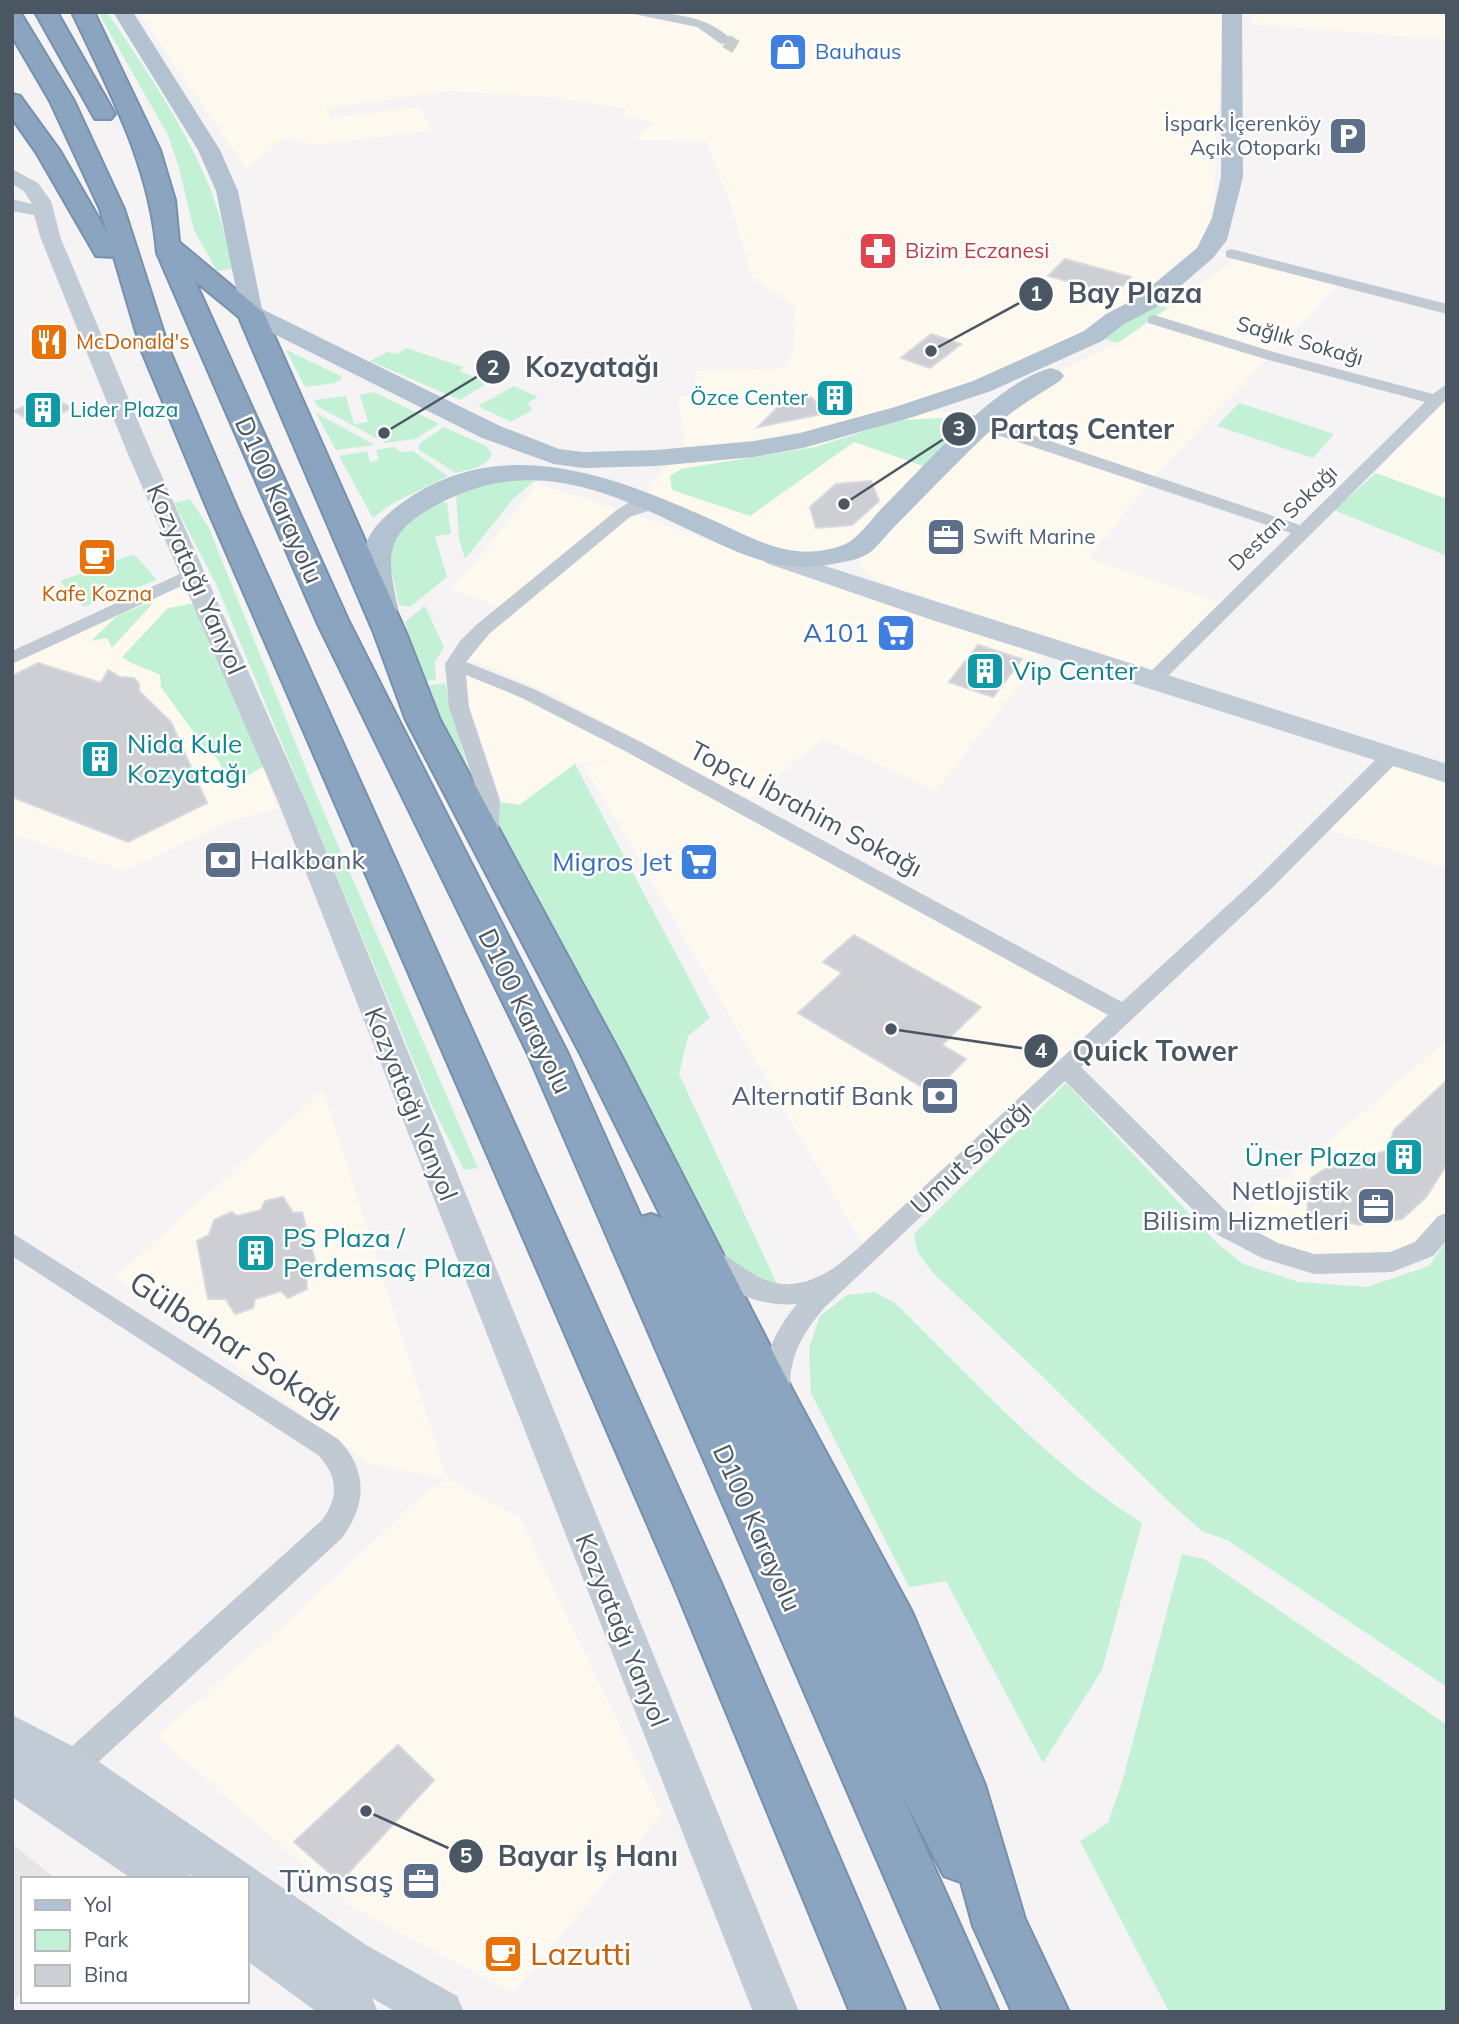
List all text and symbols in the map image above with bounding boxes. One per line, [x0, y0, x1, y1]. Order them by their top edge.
shop icon: Bauhaus [767, 31, 809, 73]
place label: Bauhaus [815, 38, 901, 64]
place label: İspark İçerenköy Açık Otoparkı [1164, 110, 1321, 160]
parking icon: İspark İçerenköy Açık Otoparkı [1327, 115, 1369, 157]
pharmacy icon: Bizim Eczanesi [857, 230, 899, 272]
place label: Bizim Eczanesi [905, 237, 1049, 263]
callout: Bay Plaza [1019, 269, 1216, 318]
text: Bay Plaza [1068, 275, 1202, 310]
text: 1 [1030, 280, 1042, 306]
street label: Sağlık Sokağı [1234, 310, 1367, 371]
restaurant icon: McDonald's [28, 321, 70, 363]
place label: McDonald's [76, 328, 190, 354]
callout: Kozyatağı [476, 343, 673, 392]
text: Kozyatağı [525, 349, 659, 384]
text: 2 [487, 354, 499, 380]
building icon: Özce Center [814, 377, 856, 419]
place label: Özce Center [690, 384, 808, 410]
building icon: Lider Plaza [22, 389, 64, 431]
place label: Lider Plaza [70, 396, 178, 422]
callout: Partaş Center [941, 405, 1188, 454]
street label: D100 Karayolu [228, 411, 331, 589]
text: Partaş Center [990, 411, 1174, 446]
text: 3 [953, 415, 965, 441]
street label: Destan Sokağı [1222, 459, 1342, 576]
street label: Kozyatağı Yanyol [140, 478, 253, 680]
office icon: Swift Marine [925, 516, 967, 558]
place label: Swift Marine [973, 523, 1096, 549]
cafe icon: Kafe Kozna [76, 536, 118, 578]
place label: Kafe Kozna [42, 580, 152, 606]
supermarket icon: A101 [875, 612, 917, 654]
place label: A101 [803, 616, 869, 649]
building icon: Vip Center [964, 650, 1006, 692]
place label: Vip Center [1012, 654, 1138, 687]
place label: Nida Kule Kozyatağı [127, 727, 247, 790]
street label: Topçu İbrahim Sokağı [684, 733, 928, 884]
building icon: Nida Kule Kozyatağı [79, 738, 121, 780]
bank icon: Halkbank [202, 839, 244, 881]
supermarket icon: Migros Jet [678, 841, 720, 883]
place label: Halkbank [250, 843, 366, 876]
place label: Migros Jet [552, 845, 672, 878]
street label: D100 Karayolu [471, 923, 580, 1099]
street label: Kozyatağı Yanyol [358, 1002, 465, 1205]
callout: Quick Tower [1023, 1027, 1252, 1076]
text: Quick Tower [1072, 1033, 1238, 1068]
text: 4 [1035, 1037, 1048, 1063]
bank icon: Alternatif Bank [919, 1075, 961, 1117]
place label: Alternatif Bank [732, 1079, 914, 1112]
street label: Umut Sokağı [903, 1092, 1038, 1221]
building icon: Üner Plaza [1383, 1136, 1425, 1178]
place label: Üner Plaza [1245, 1140, 1377, 1173]
place label: Netlojistik Bilisim Hizmetleri [1142, 1174, 1350, 1237]
office icon: Netlojistik Bilisim Hizmetleri [1355, 1185, 1397, 1227]
place label: PS Plaza / Perdemsaç Plaza [283, 1221, 491, 1284]
building icon: PS Plaza / Perdemsaç Plaza [235, 1232, 277, 1274]
street label: Gülbahar Sokağı [122, 1261, 351, 1429]
street label: D100 Karayolu [706, 1439, 809, 1617]
street label: Kozyatağı Yanyol [569, 1528, 676, 1731]
callout: Bayar İş Hanı [449, 1832, 692, 1881]
text: Bayar İş Hanı [498, 1838, 678, 1873]
text: 5 [460, 1842, 472, 1868]
place label: Tümsaş [279, 1860, 394, 1900]
office icon: Tümsaş [400, 1860, 442, 1902]
legend [21, 1877, 248, 2003]
text: Yol [83, 1891, 112, 1917]
text: Park [84, 1926, 128, 1952]
cafe icon: Lazutti [482, 1933, 524, 1975]
place label: Lazutti [530, 1933, 631, 1973]
text: Bina [84, 1961, 128, 1987]

